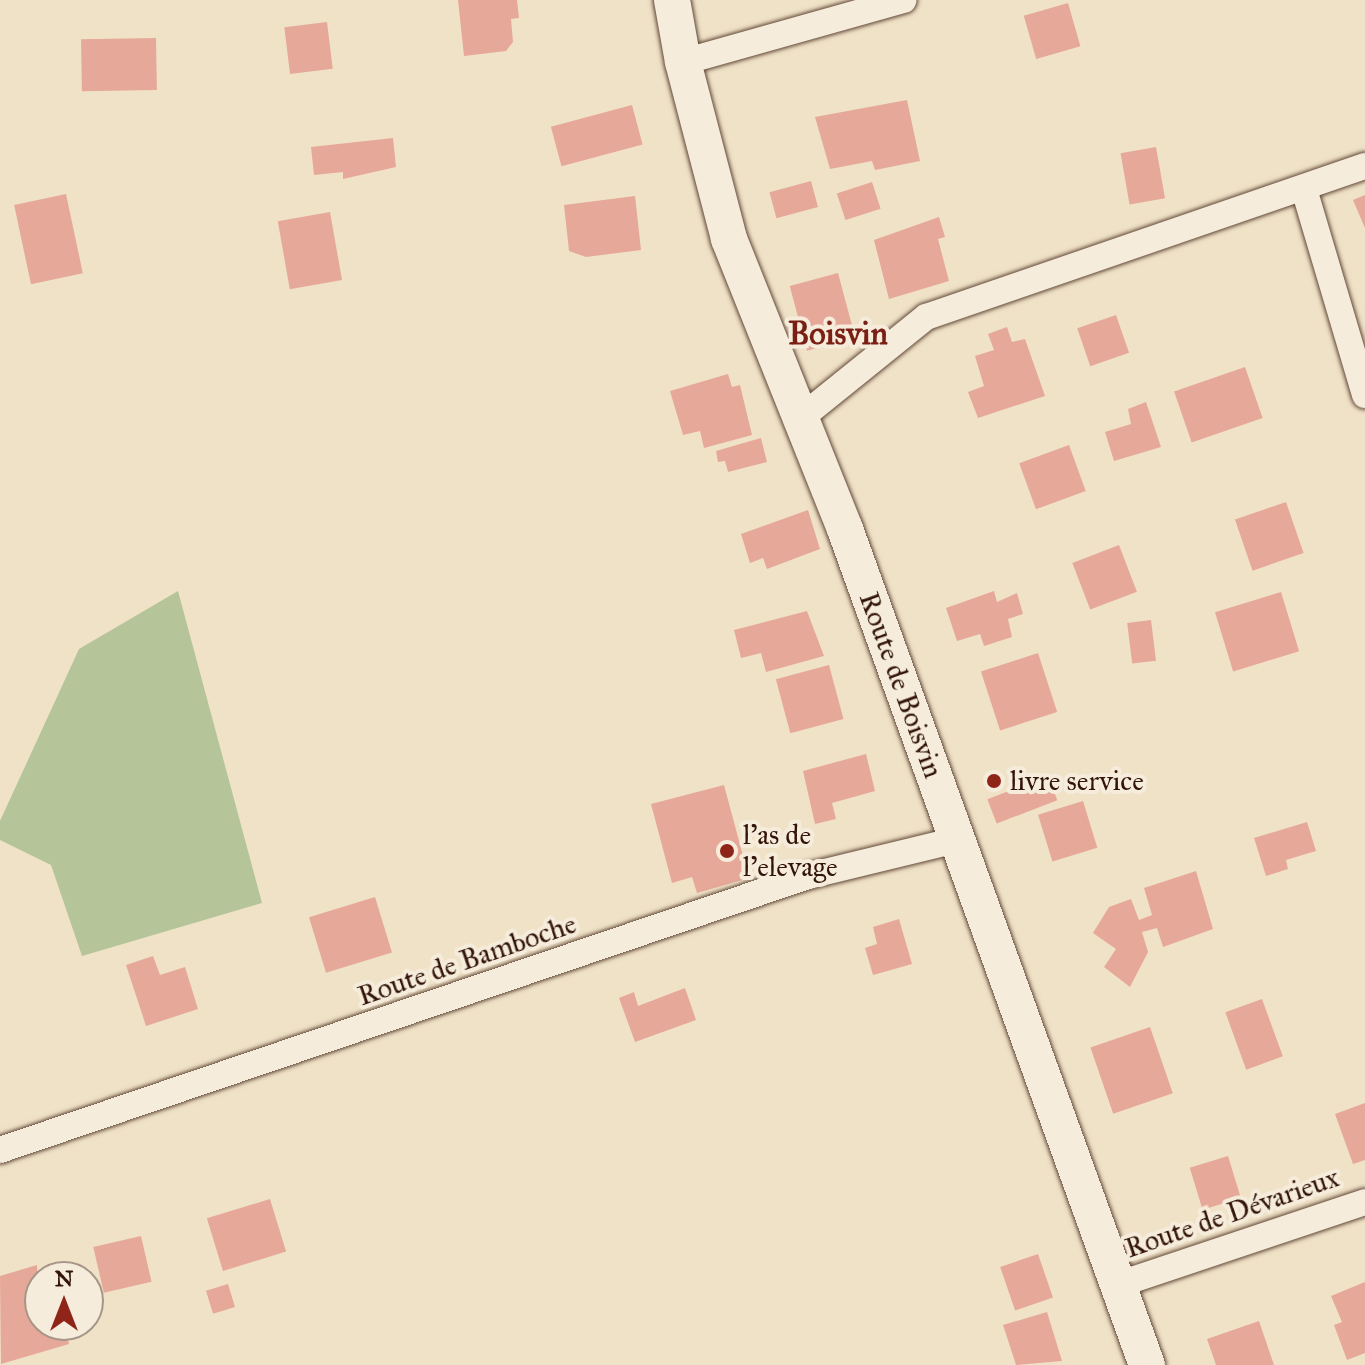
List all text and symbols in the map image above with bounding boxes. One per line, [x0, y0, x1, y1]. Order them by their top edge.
district label: Boisvin [788, 315, 888, 353]
street label: Route de Boisvin [852, 588, 950, 782]
place label: livre service [1010, 764, 1144, 798]
marker: livre service [985, 772, 1003, 790]
place label: l'as de l'elevage [743, 818, 838, 884]
marker: l'as de l'elevage [718, 842, 736, 860]
street label: Route de Bamboche [353, 907, 581, 1013]
street label: Route de Dévarieux [1121, 1161, 1343, 1265]
north arrow [24, 1261, 104, 1341]
text: N [55, 1265, 73, 1292]

